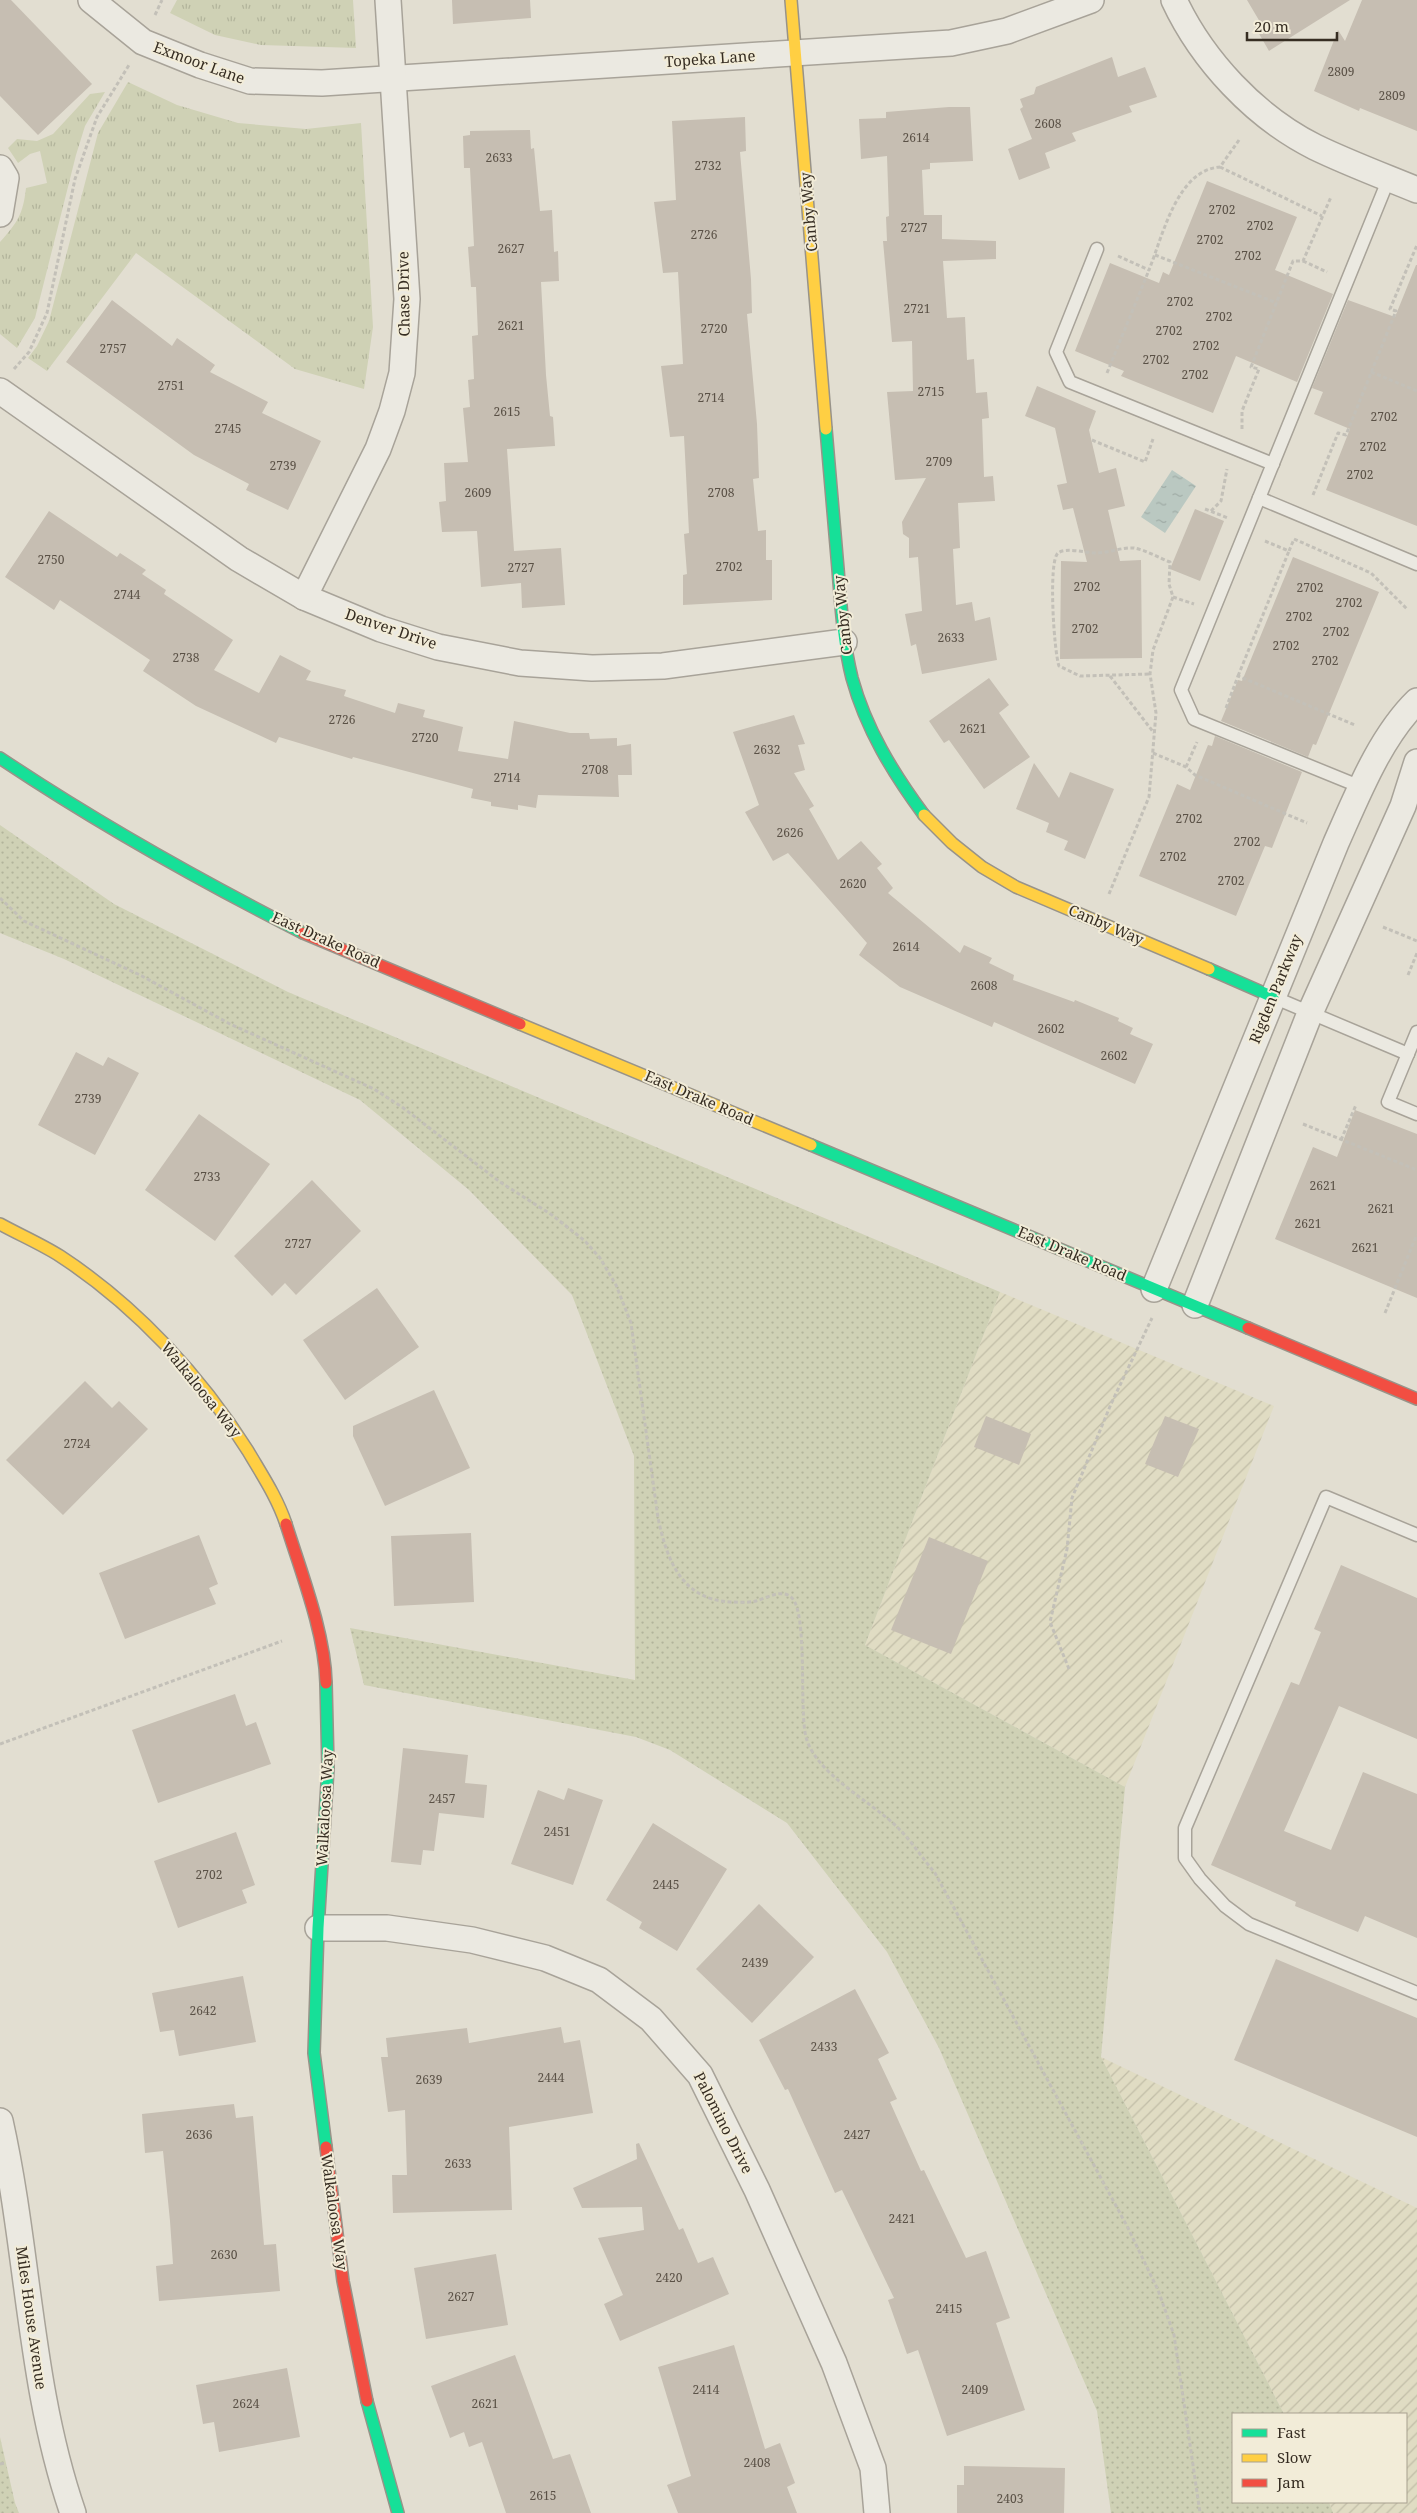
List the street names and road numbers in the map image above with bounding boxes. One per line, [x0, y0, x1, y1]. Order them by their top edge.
street label: Exmoor Lane [151, 36, 248, 88]
street label: Topeka Lane [664, 45, 756, 71]
street label: Canby Way [795, 171, 821, 253]
street label: Chase Drive [392, 251, 414, 337]
street label: Canby Way [828, 574, 856, 656]
street label: Denver Drive [343, 603, 440, 653]
street label: Canby Way [1066, 899, 1148, 949]
street label: East Drake Road [269, 906, 384, 972]
street label: Rigden Parkway [1244, 930, 1306, 1046]
street label: East Drake Road [642, 1065, 757, 1129]
street label: East Drake Road [1015, 1221, 1130, 1285]
street label: Walkaloosa Way [157, 1337, 247, 1442]
street label: Walkaloosa Way [311, 1748, 337, 1867]
street label: Palomino Drive [690, 2068, 758, 2177]
street label: Walkaloosa Way [317, 2152, 353, 2272]
street label: Miles House Avenue [12, 2245, 52, 2391]

